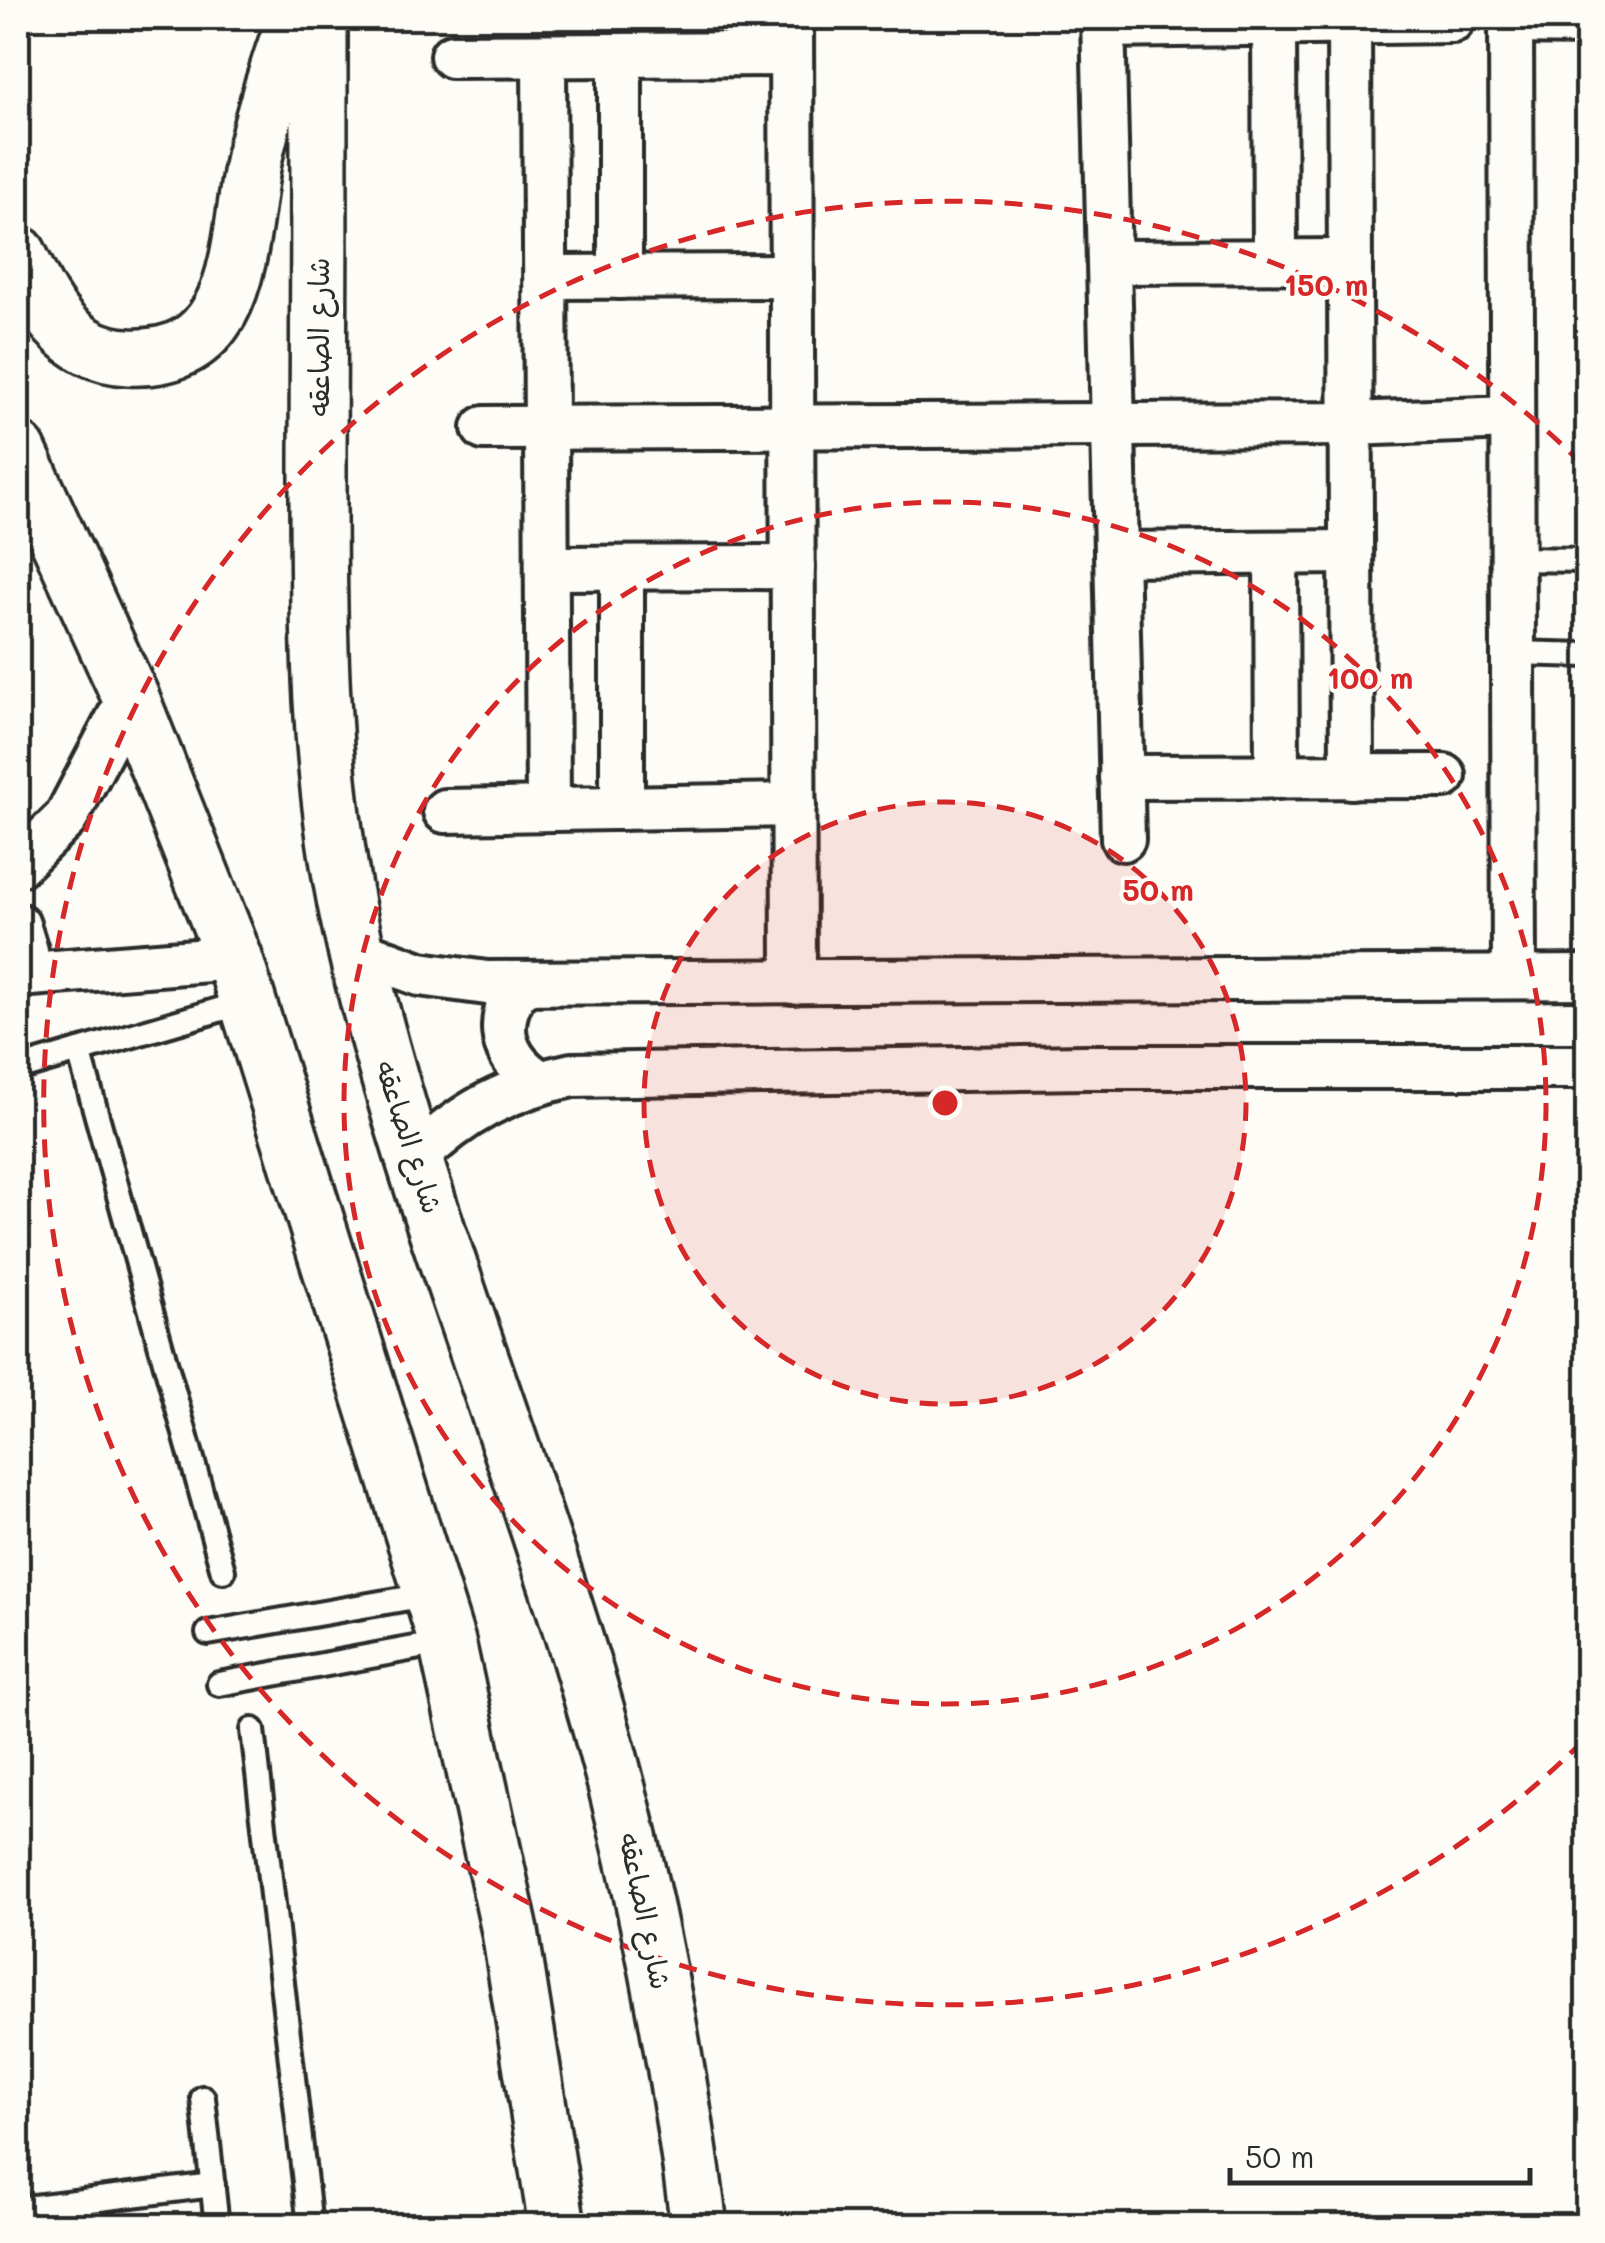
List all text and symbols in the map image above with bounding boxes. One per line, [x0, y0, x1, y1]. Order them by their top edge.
street label: شارع الصاعقه [300, 257, 339, 417]
text: 150 m [1284, 264, 1368, 304]
text: 100 m [1327, 657, 1413, 697]
text: 50 m [1122, 869, 1194, 909]
street label: شارع الصاعقه [365, 1055, 452, 1219]
centre of rings [927, 1085, 963, 1121]
street label: شارع الصاعقه [609, 1829, 680, 1993]
scale bar [1230, 2123, 1530, 2185]
text: 50 m [1245, 2136, 1315, 2176]

